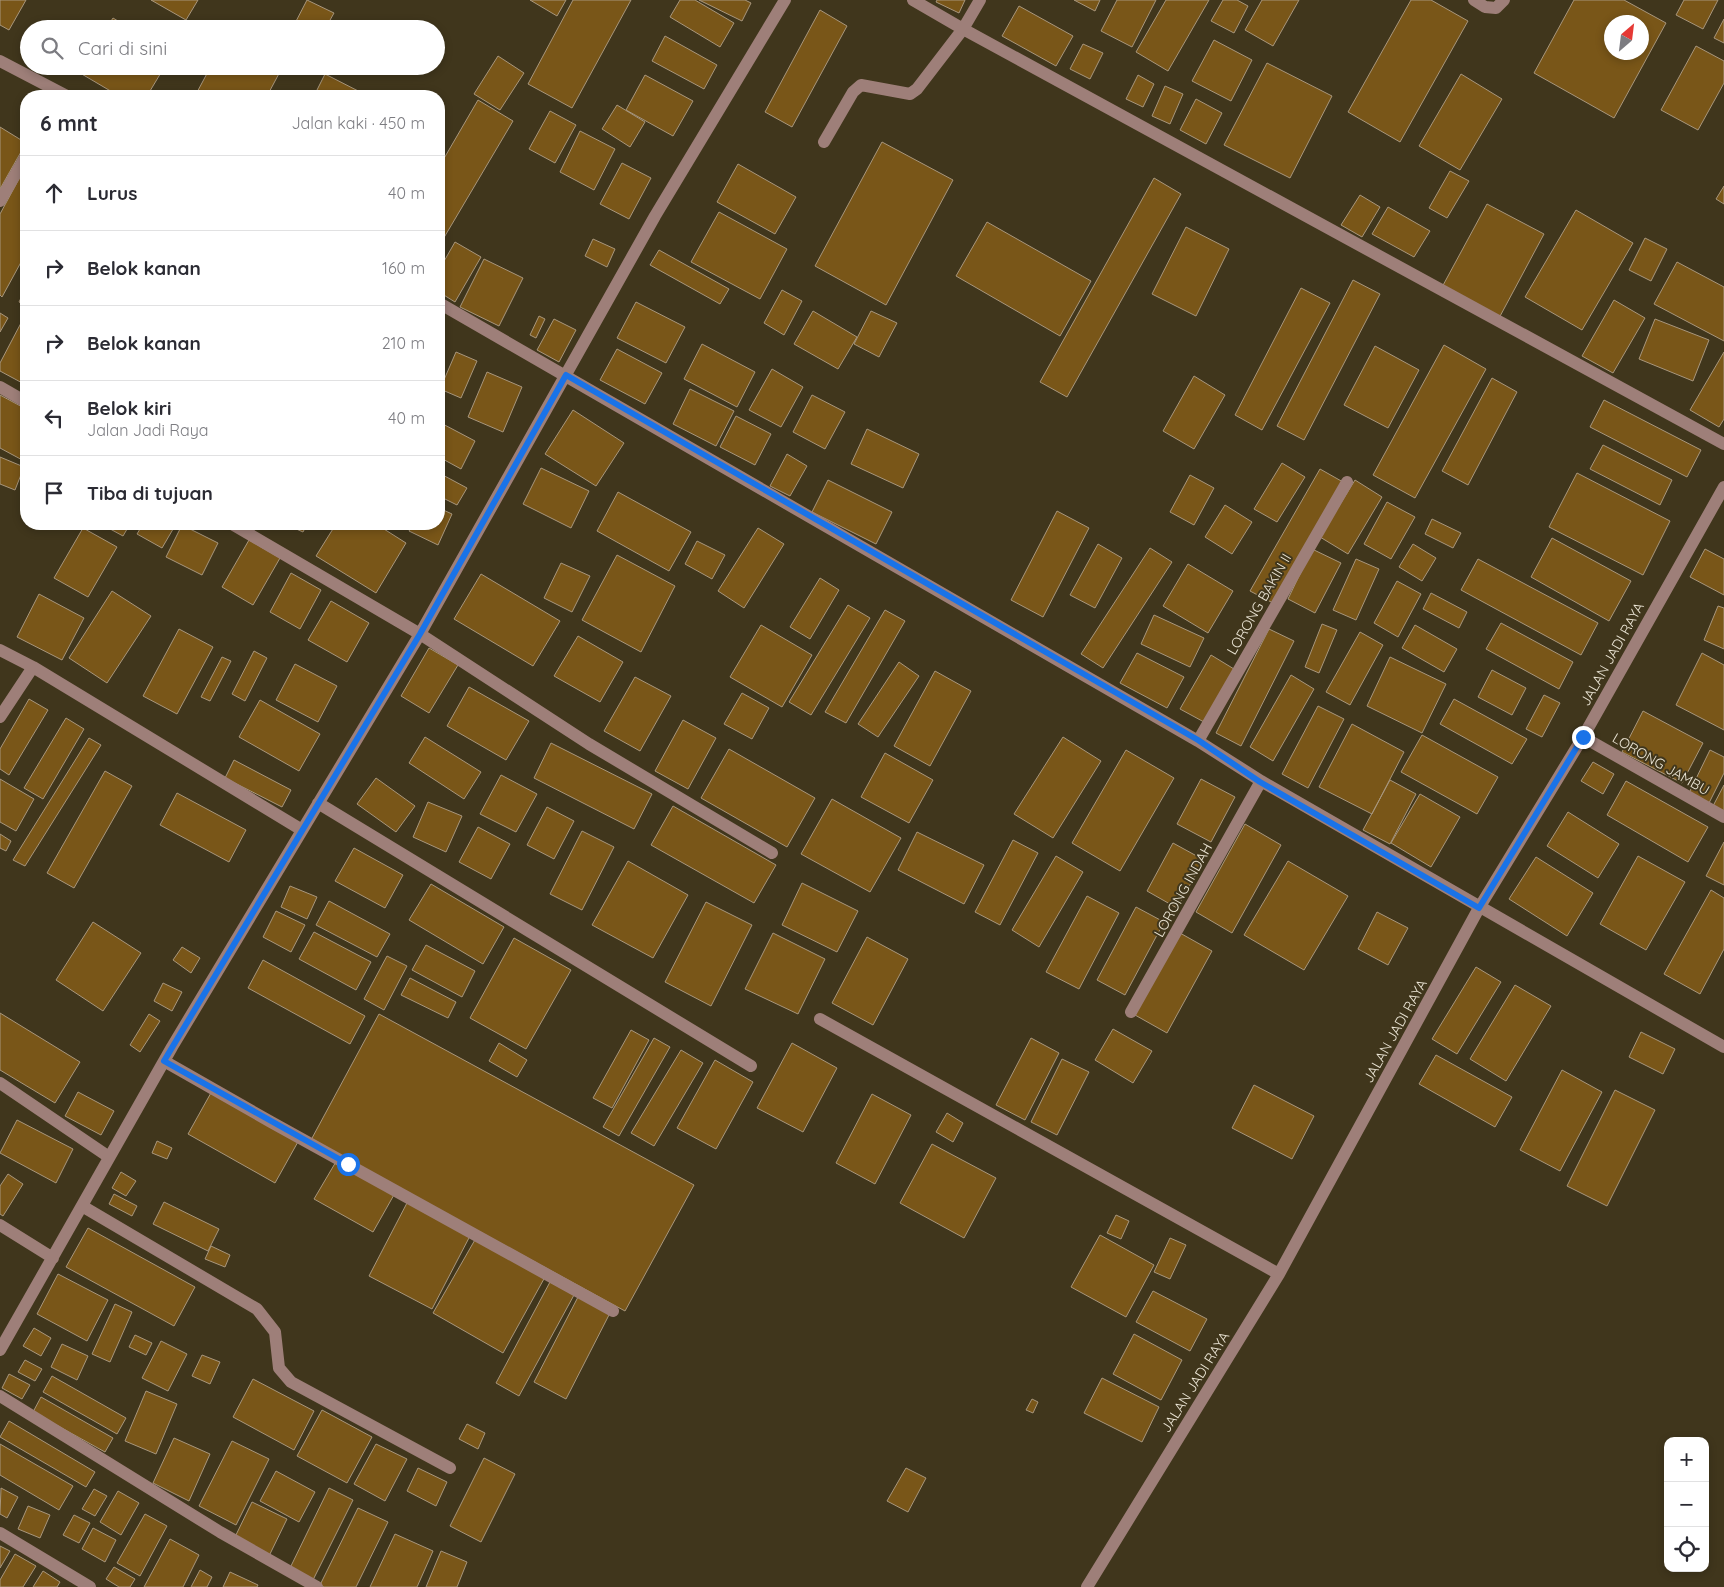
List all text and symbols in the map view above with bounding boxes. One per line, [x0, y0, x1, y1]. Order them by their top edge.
north arrow [1604, 15, 1649, 60]
search box [20, 20, 445, 75]
icon: search [38, 34, 66, 62]
text: Cari di sini [78, 36, 167, 60]
text: 6 mnt [40, 110, 98, 136]
text: Jalan kaki · 450 m [291, 113, 425, 133]
icon: ahead [40, 179, 68, 207]
text: Lurus [87, 181, 137, 205]
text: 40 m [388, 183, 425, 203]
icon: right [40, 254, 68, 282]
text: Belok kanan [87, 256, 201, 280]
text: 160 m [382, 258, 425, 278]
icon: right [40, 329, 68, 357]
text: Belok kanan [87, 331, 201, 355]
text: 210 m [382, 333, 425, 353]
text: Belok kiri [87, 396, 172, 420]
icon: left [40, 404, 68, 432]
text: 40 m [388, 408, 425, 428]
text: Jalan Jadi Raya [87, 420, 208, 440]
icon: arrive [40, 479, 68, 507]
text: Tiba di tujuan [87, 481, 213, 505]
street label: LORONG BAKIN II [1223, 550, 1295, 658]
street label: JALAN JADI RAYA [1576, 599, 1648, 709]
route end [1572, 726, 1595, 749]
street label: LORONG JAMBU [1609, 729, 1713, 799]
street label: LORONG INDAH [1150, 840, 1216, 940]
street label: JALAN JADI RAYA [1359, 976, 1431, 1086]
route start [337, 1153, 360, 1176]
street label: JALAN JADI RAYA [1157, 1328, 1233, 1436]
map controls [1664, 1437, 1709, 1572]
button: + [1664, 1437, 1709, 1482]
button: − [1664, 1482, 1709, 1527]
button: locate [1664, 1527, 1709, 1572]

